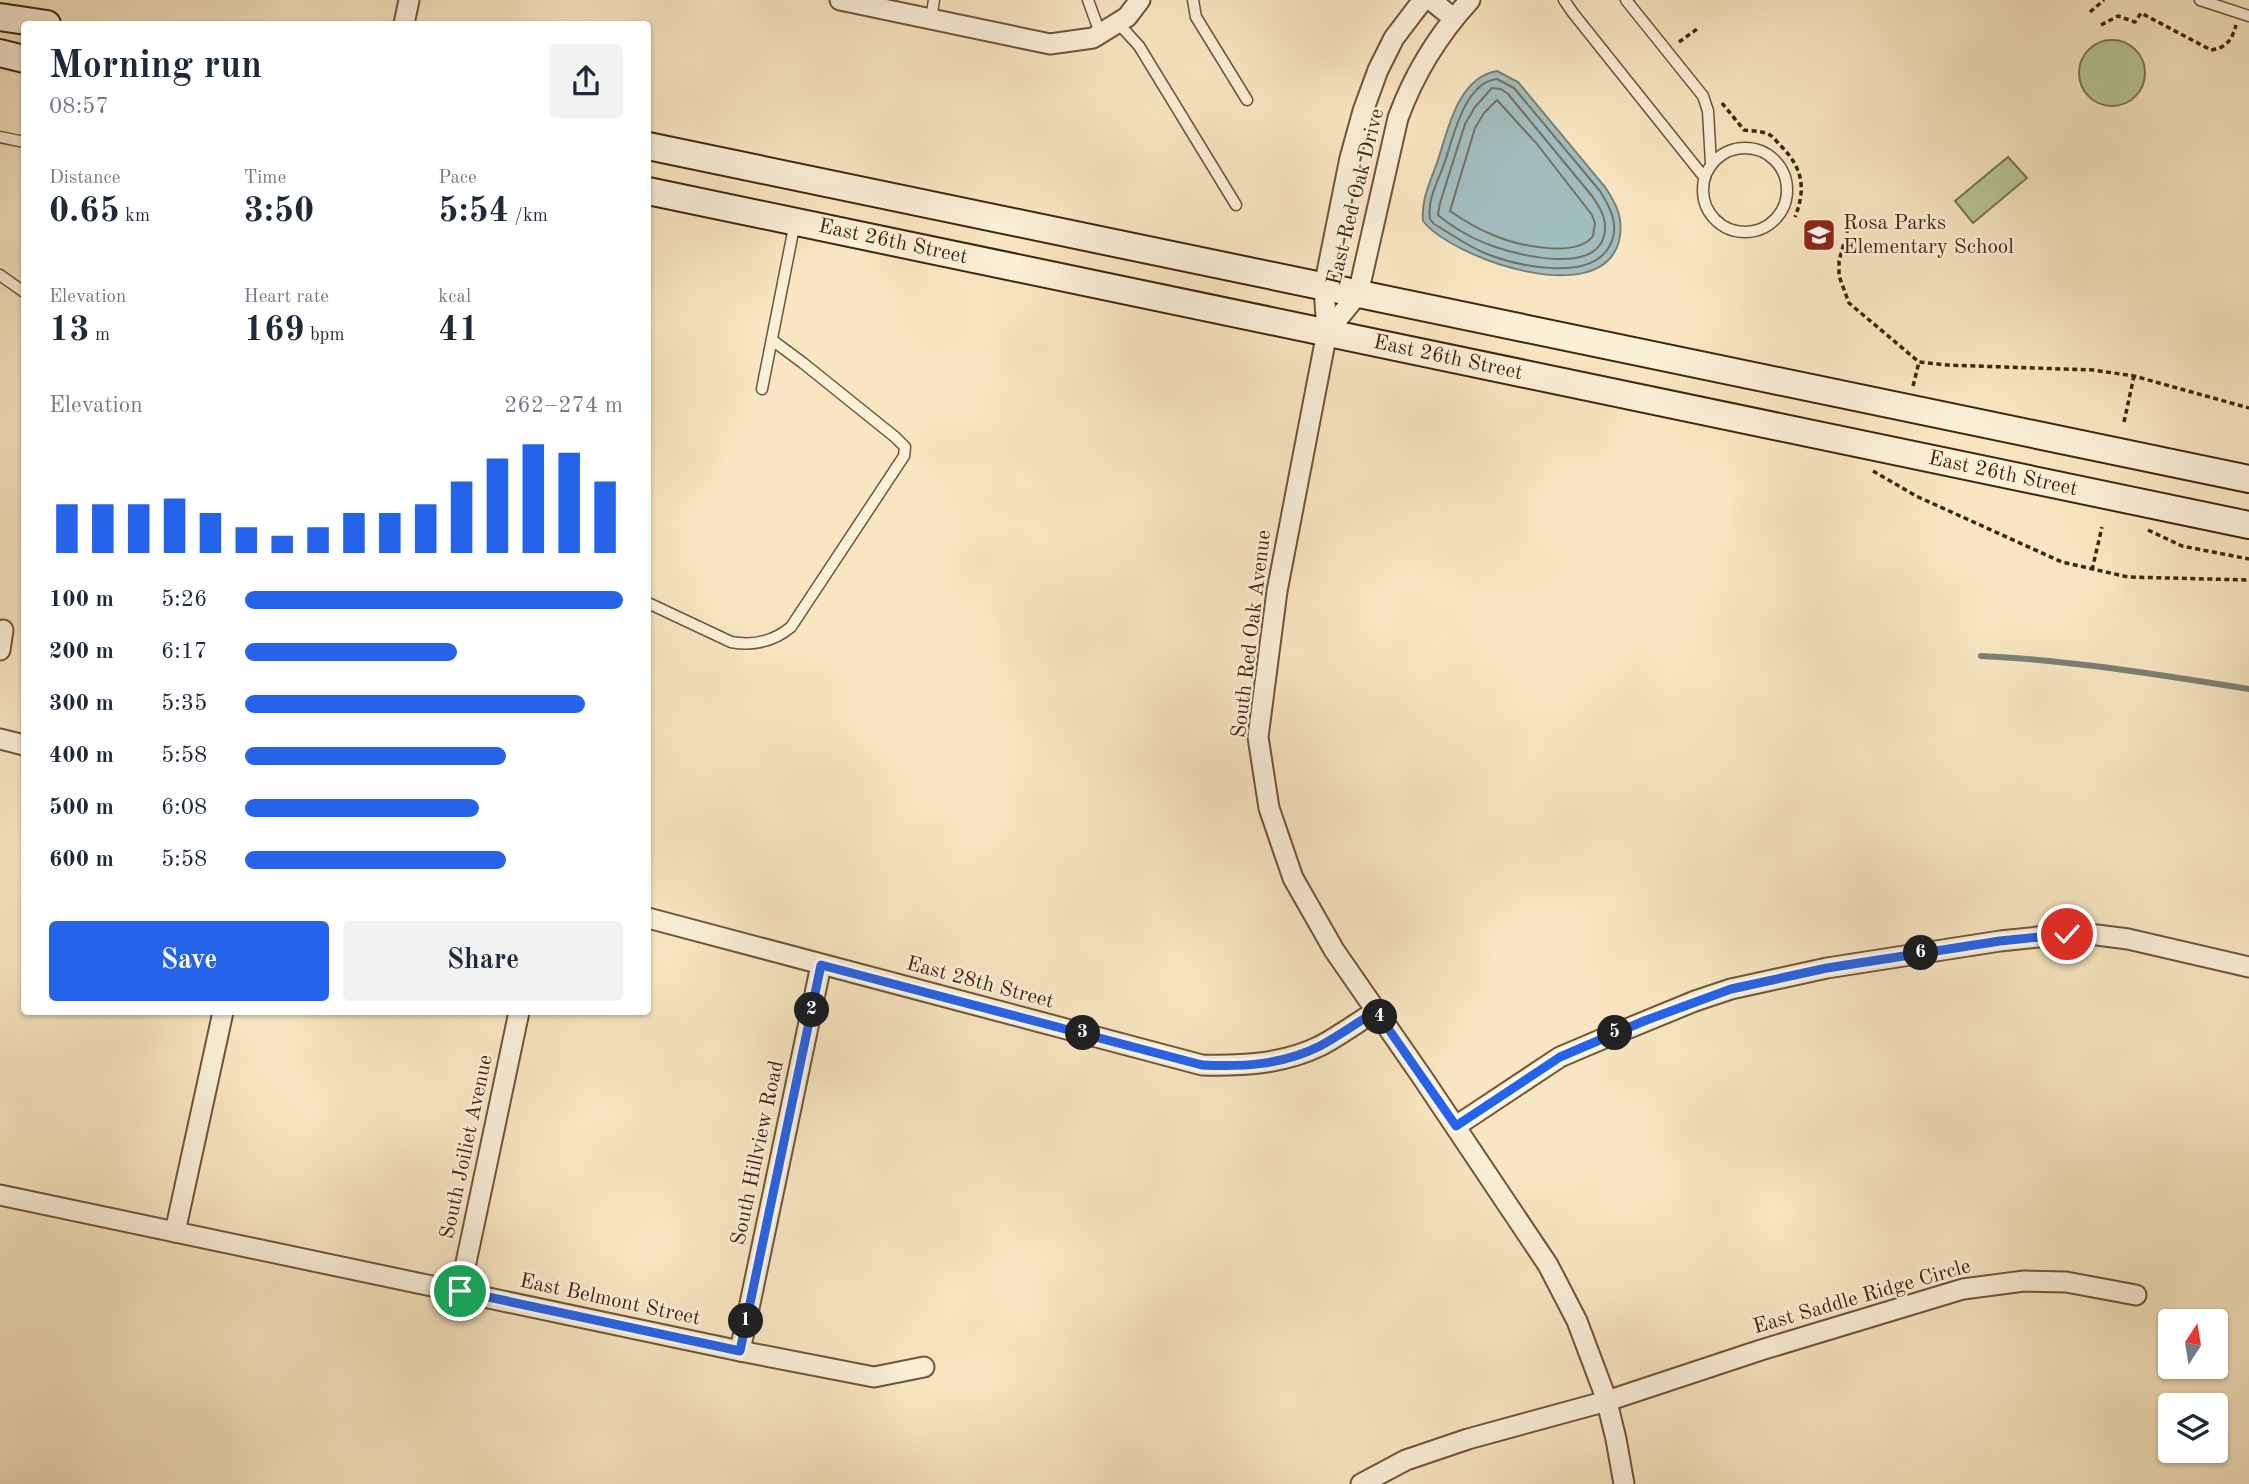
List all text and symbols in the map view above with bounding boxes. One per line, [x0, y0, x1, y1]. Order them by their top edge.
button: share [549, 44, 623, 118]
text: Morning run [49, 48, 262, 86]
text: 08:57 [49, 95, 109, 118]
street label: East Red Oak Drive [1324, 107, 1388, 287]
text: Distance [49, 169, 121, 188]
text: Time [244, 169, 286, 188]
text: Pace [438, 169, 477, 188]
text: 0.65 [49, 194, 120, 229]
text: 3:50 [244, 194, 314, 229]
text: 5:54 [438, 194, 509, 229]
text: km [120, 207, 150, 226]
text: /km [509, 207, 548, 226]
place label: Rosa Parks Elementary School [1843, 213, 2014, 258]
street label: East 26th Street [817, 216, 969, 268]
school or university icon: Rosa Parks Elementary School [1800, 216, 1838, 254]
text: Elevation [49, 288, 126, 307]
text: Heart rate [244, 288, 329, 307]
text: kcal [438, 288, 471, 307]
text: 13 [49, 313, 90, 348]
text: 169 [244, 313, 305, 348]
text: 41 [438, 313, 479, 348]
text: m [90, 326, 110, 345]
text: bpm [305, 326, 345, 345]
street label: East 26th Street [1372, 332, 1524, 384]
text: Elevation [49, 394, 143, 417]
text: 262–274 m [504, 394, 623, 417]
street label: East 26th Street [1927, 448, 2079, 500]
street label: South Red Oak Avenue [1229, 529, 1275, 739]
text: 100 m [49, 588, 114, 611]
text: 5:26 [161, 588, 207, 611]
text: 200 m [49, 640, 114, 663]
text: 6:17 [161, 640, 207, 663]
text: 300 m [49, 692, 114, 715]
text: 5:35 [161, 692, 207, 715]
text: 400 m [49, 744, 114, 767]
text: 5:58 [161, 744, 207, 767]
text: 500 m [49, 796, 114, 819]
text: 6:08 [161, 796, 207, 819]
text: 600 m [49, 848, 114, 871]
text: 5:58 [161, 848, 207, 871]
pin [2037, 904, 2097, 964]
icon: check [2048, 915, 2086, 953]
button: Save [49, 921, 329, 1001]
button: Share [343, 921, 623, 1001]
pin: 6 [1904, 936, 1938, 970]
text: 6 [1915, 943, 1926, 962]
street label: East 28th Street [904, 953, 1056, 1013]
pin: 2 [794, 992, 830, 1028]
text: 2 [806, 1000, 817, 1019]
pin: 4 [1362, 1000, 1398, 1034]
text: 4 [1374, 1007, 1385, 1026]
pin: 3 [1066, 1016, 1100, 1050]
pin: 5 [1598, 1016, 1632, 1050]
text: 3 [1077, 1023, 1088, 1042]
text: 5 [1609, 1023, 1620, 1042]
street label: South Joiliet Avenue [437, 1053, 497, 1241]
street label: South Hillview Road [728, 1059, 788, 1247]
street label: East Saddle Ridge Circle [1751, 1256, 1973, 1338]
pin [430, 1261, 490, 1321]
street label: East Belmont Street [518, 1271, 702, 1329]
icon: arrive [441, 1272, 479, 1310]
pin: 1 [728, 1304, 764, 1338]
north arrow [2158, 1309, 2228, 1379]
map controls [2158, 1309, 2228, 1463]
text: 1 [740, 1311, 751, 1330]
button: layers [2158, 1393, 2228, 1463]

